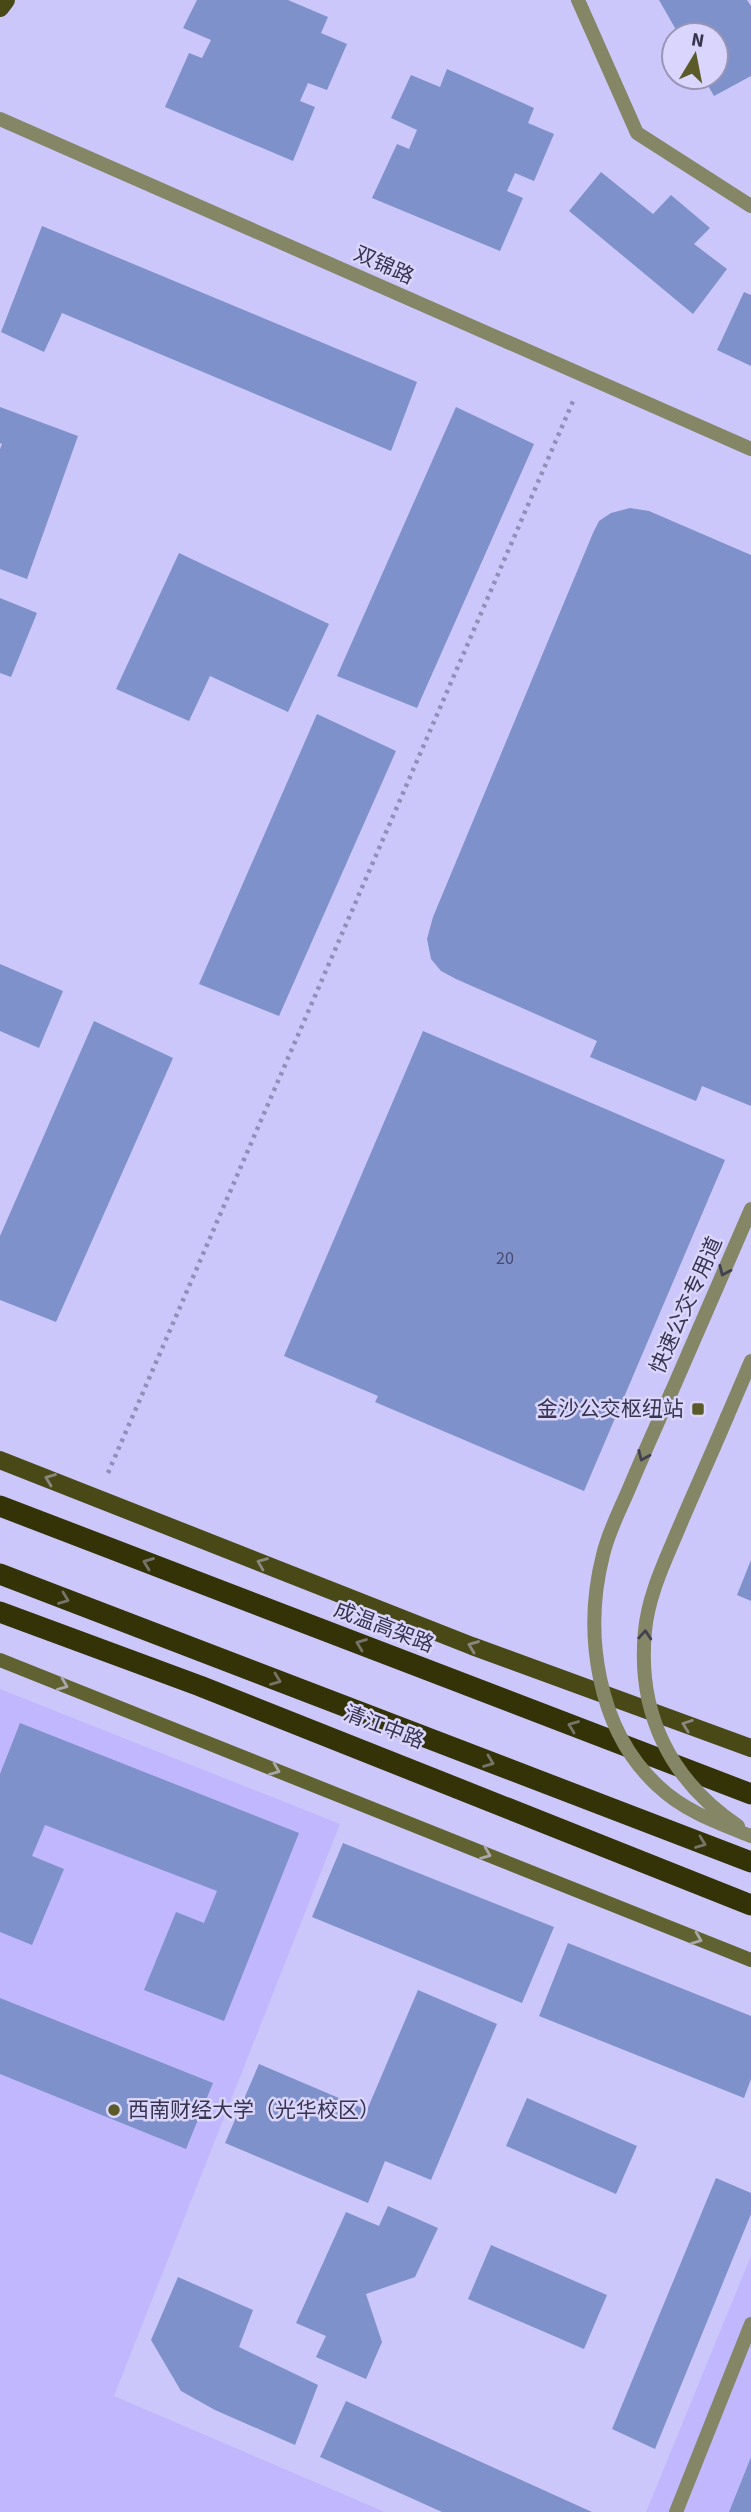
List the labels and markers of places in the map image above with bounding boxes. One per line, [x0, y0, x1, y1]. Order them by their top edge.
place label: 金沙公交枢纽站 [537, 1394, 684, 1424]
marker: 金沙公交枢纽站 [690, 1401, 706, 1417]
place label: 西南财经大学（光华校区） [128, 2095, 380, 2125]
marker: 西南财经大学（光华校区） [106, 2102, 122, 2118]

